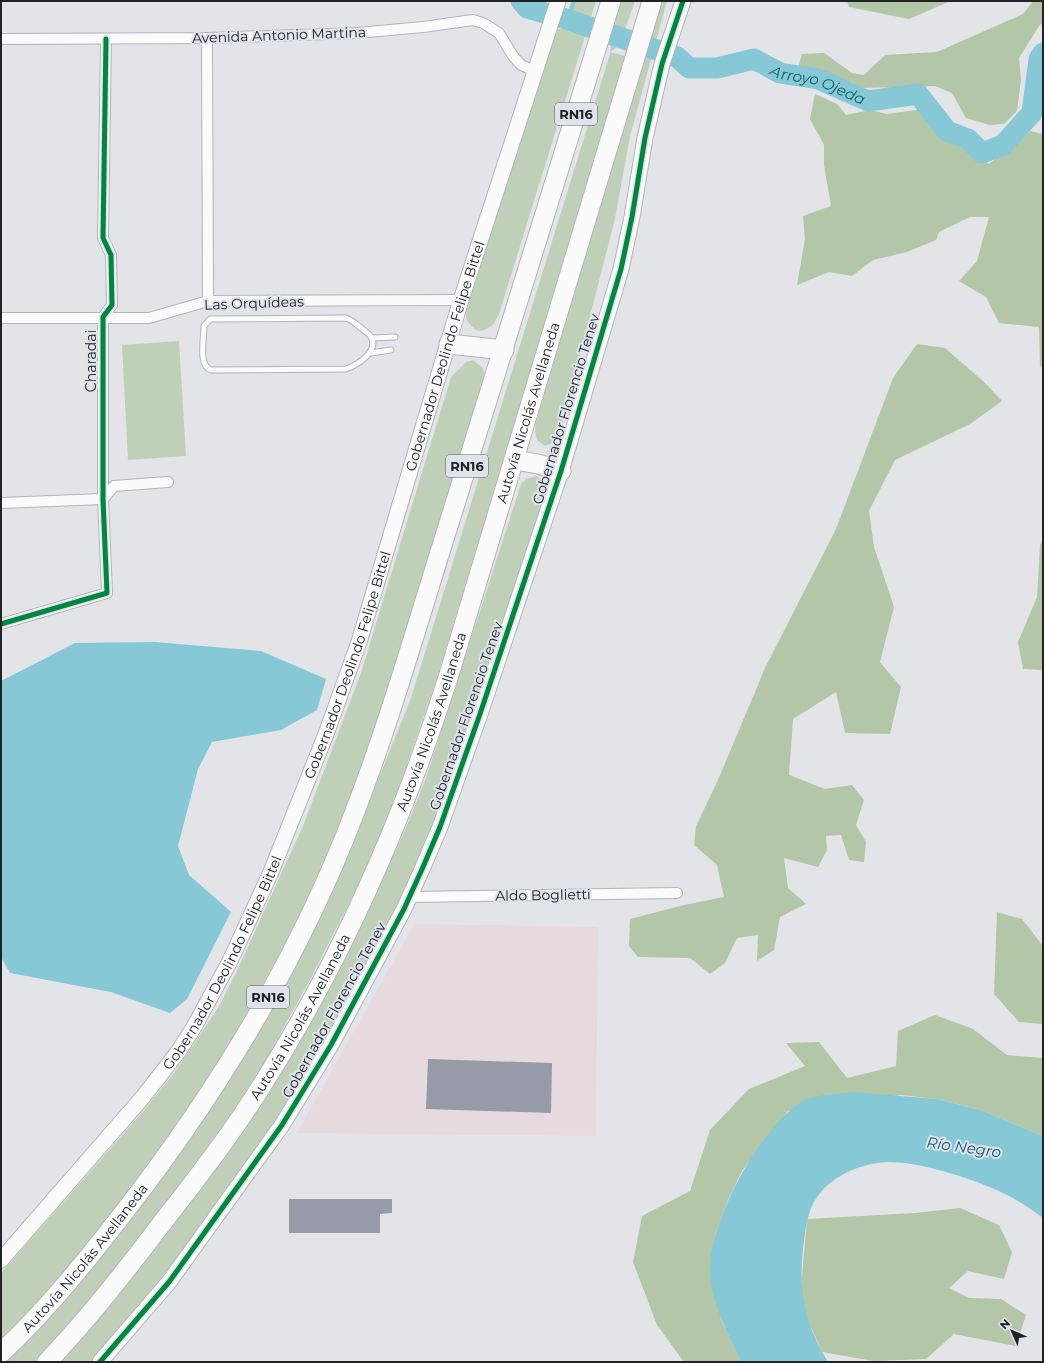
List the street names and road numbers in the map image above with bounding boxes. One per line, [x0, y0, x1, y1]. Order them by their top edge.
street label: Avenida Antonio Martina [192, 23, 366, 47]
road number: RN16 [555, 103, 597, 125]
street label: Gobernador Deolindo Felipe Bittel [401, 239, 489, 473]
street label: Las Orquídeas [204, 292, 304, 314]
street label: Gobernador Florencio Tenev [528, 311, 604, 506]
street label: Autovía Nicolás Avellaneda [492, 320, 564, 505]
street label: Charadai [82, 330, 100, 392]
road number: RN16 [446, 455, 488, 477]
street label: Gobernador Deolindo Felipe Bittel [300, 549, 395, 782]
street label: Gobernador Florencio Tenev [425, 619, 507, 813]
street label: Autovía Nicolás Avellaneda [392, 630, 470, 814]
street label: Gobernador Deolindo Felipe Bittel [159, 853, 286, 1073]
street label: Aldo Boglietti [495, 885, 591, 905]
street label: Gobernador Florencio Tenev [278, 919, 390, 1101]
street label: Autovía Nicolás Avellaneda [246, 931, 354, 1103]
road number: RN16 [247, 986, 289, 1008]
street label: Autovía Nicolás Avellaneda [18, 1180, 152, 1336]

